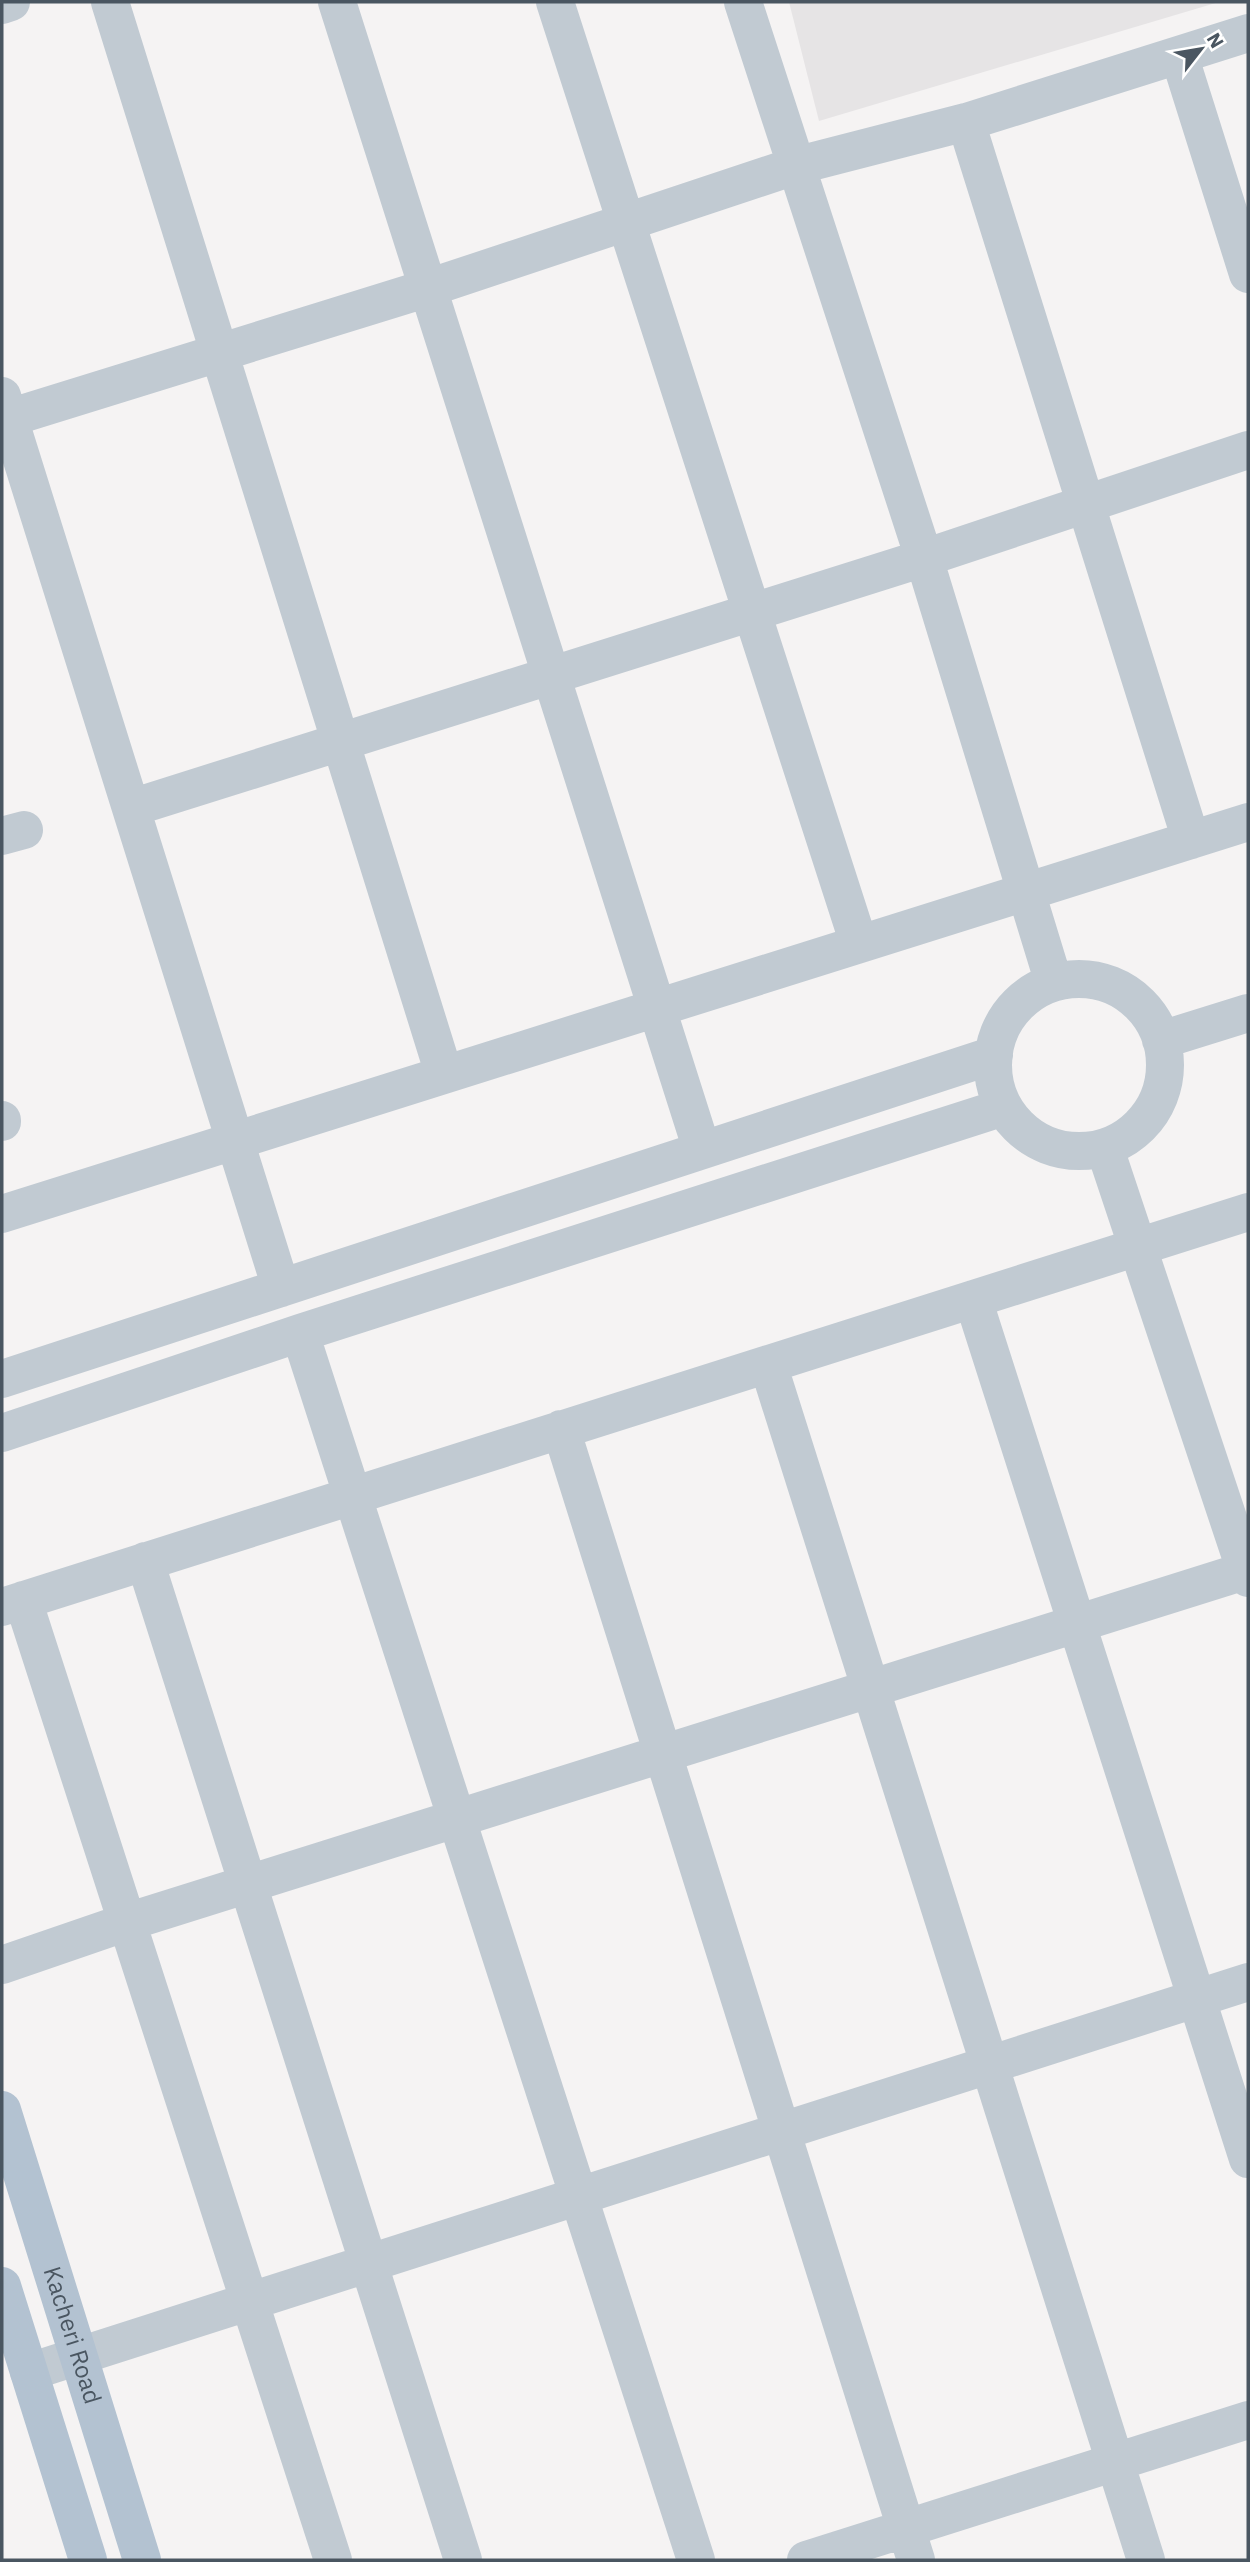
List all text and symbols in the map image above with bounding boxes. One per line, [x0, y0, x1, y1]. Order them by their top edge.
north arrow [1166, 14, 1236, 84]
text: N [1202, 28, 1229, 52]
street label: Kacheri Road [37, 2262, 109, 2408]

